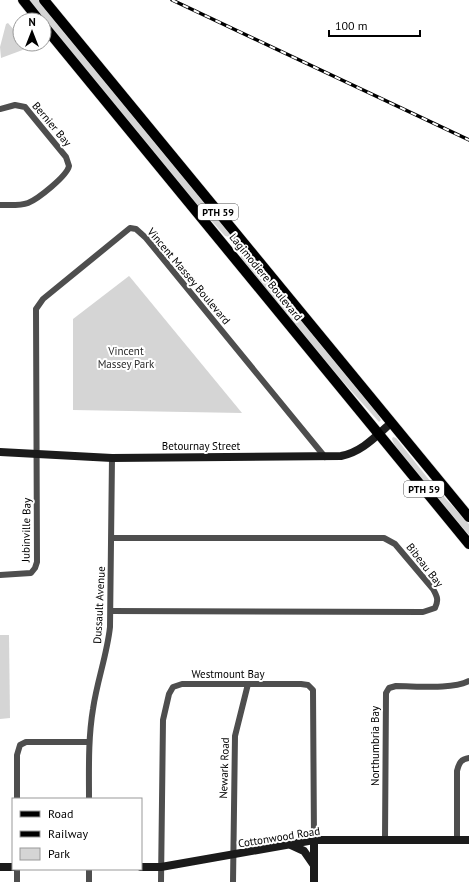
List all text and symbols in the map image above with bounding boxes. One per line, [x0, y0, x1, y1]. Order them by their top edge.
north arrow [12, 12, 52, 52]
scale bar [329, 12, 420, 38]
text: N [28, 15, 36, 29]
text: 100 m [335, 18, 368, 33]
street label: Bernier Bay [29, 99, 75, 150]
road number: PTH 59 [198, 204, 238, 220]
street label: Vincent Massey Boulevard [144, 224, 234, 327]
street label: Lagimodiere Boulevard [226, 230, 306, 324]
park label: Vincent Massey Park [98, 344, 155, 371]
street label: Betournay Street [162, 439, 240, 453]
road number: PTH 59 [404, 481, 444, 497]
street label: Jubinville Bay [18, 497, 34, 563]
street label: Bibeau Bay [403, 540, 447, 591]
street label: Dussault Avenue [90, 565, 108, 644]
street label: Westmount Bay [191, 667, 265, 681]
street label: Northumbria Bay [368, 705, 382, 786]
street label: Newark Road [216, 737, 232, 799]
legend [12, 798, 142, 870]
text: Road [48, 806, 73, 821]
street label: Cottonwood Road [237, 824, 321, 850]
text: Railway [48, 826, 88, 841]
text: Park [48, 846, 70, 861]

